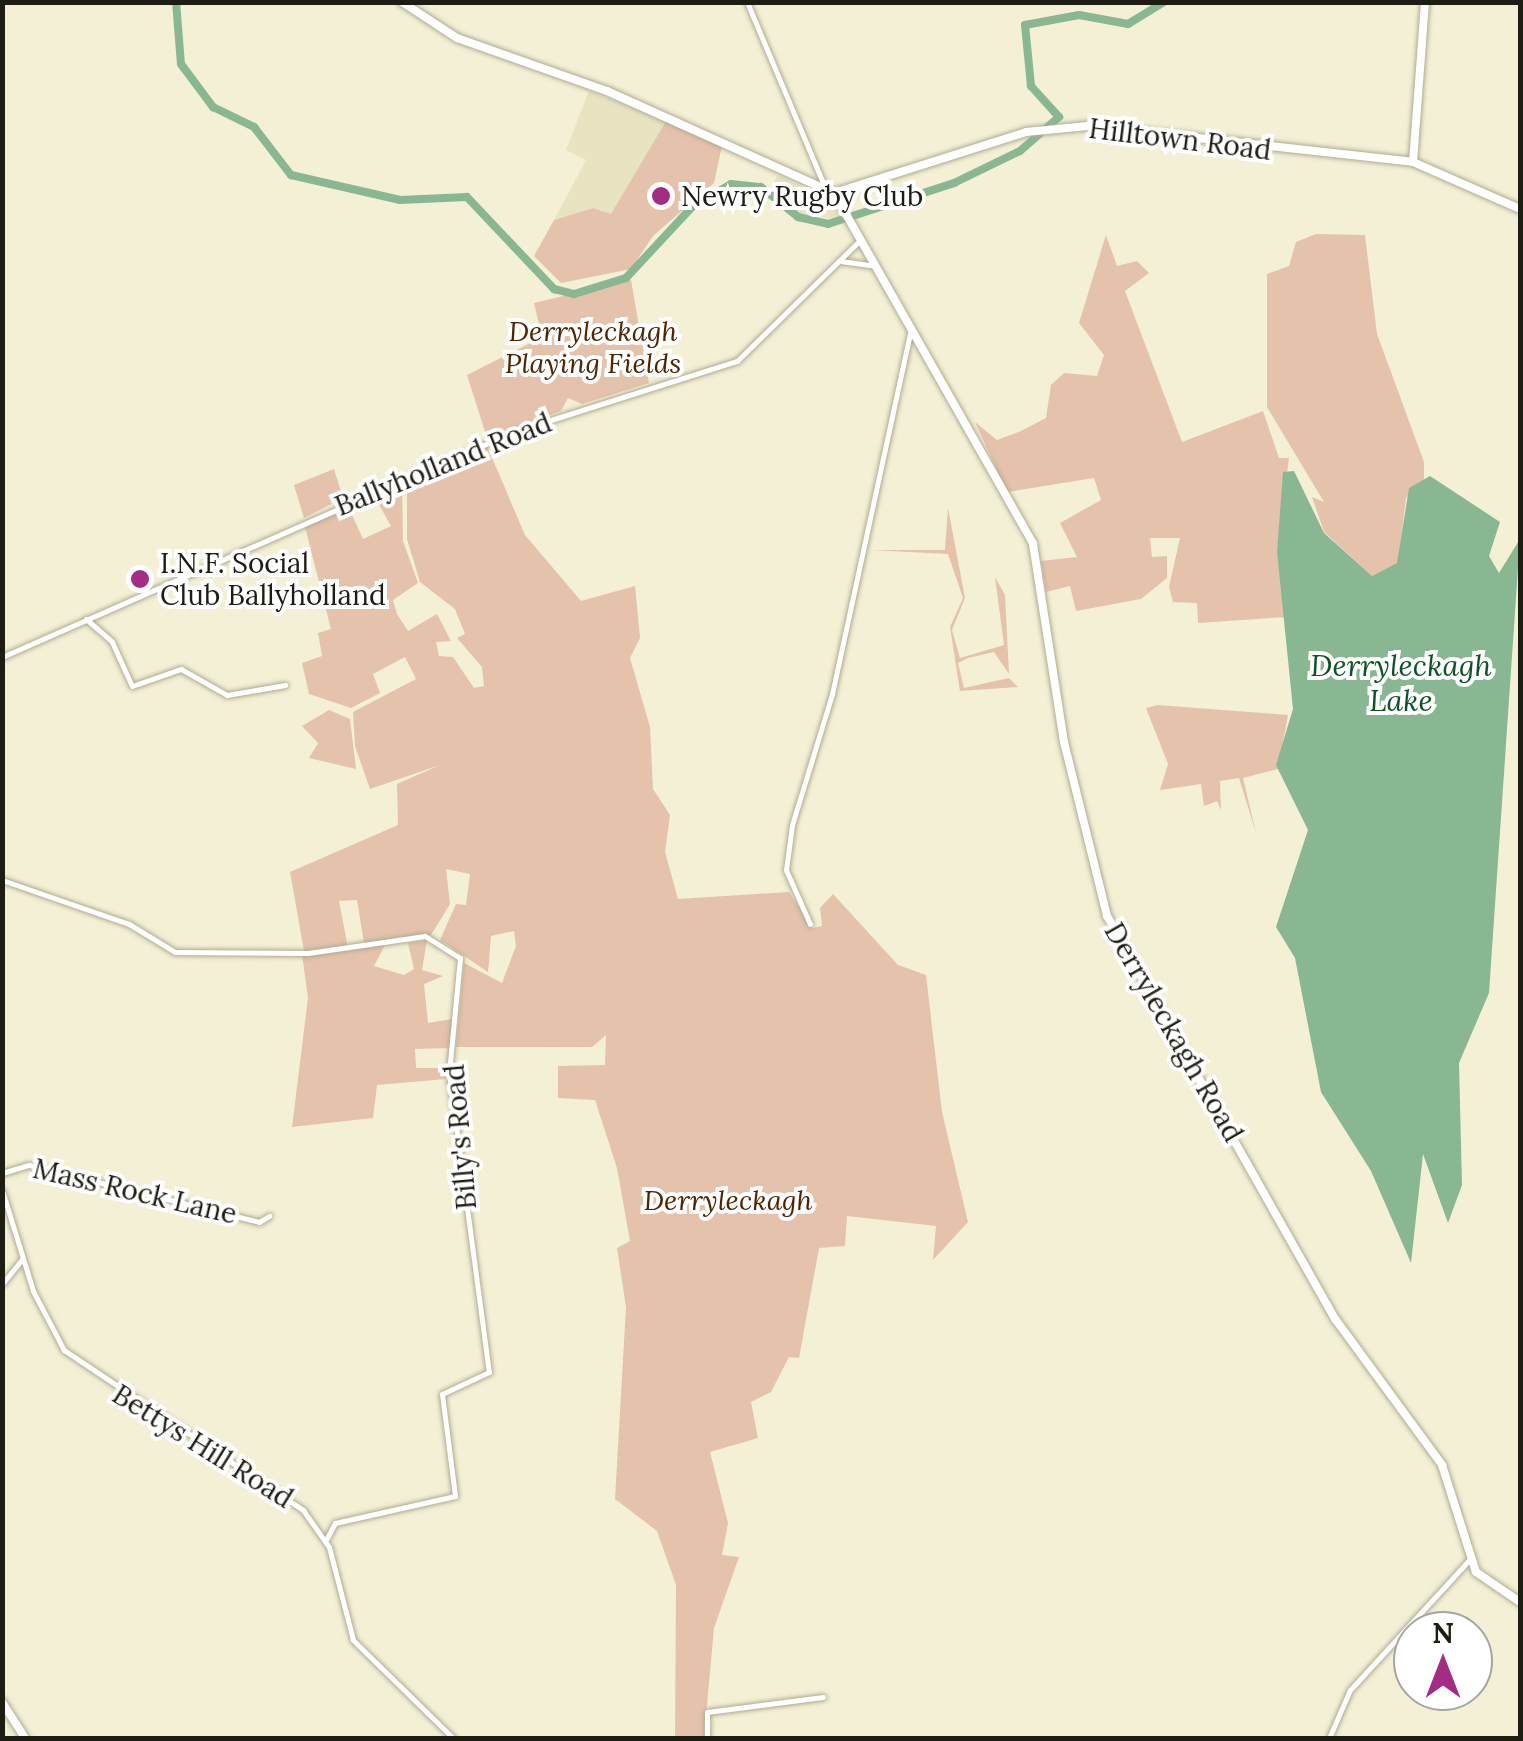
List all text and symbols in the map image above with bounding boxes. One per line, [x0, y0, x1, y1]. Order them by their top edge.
street label: Hilltown Road [1087, 111, 1273, 167]
place label: Newry Rugby Club [681, 179, 923, 213]
marker: Newry Rugby Club [650, 185, 672, 207]
park label: Derryleckagh Playing Fields [505, 314, 681, 380]
street label: Ballyholland Road [330, 405, 556, 523]
place label: I.N.F. Social Club Ballyholland [160, 546, 386, 612]
marker: I.N.F. Social Club Ballyholland [129, 568, 151, 590]
water label: Derryleckagh Lake [1310, 647, 1492, 718]
street label: Derryleckagh Road [1098, 916, 1250, 1148]
street label: Billy's Road [437, 1063, 483, 1211]
street label: Mass Rock Lane [30, 1151, 240, 1231]
park label: Derryleckagh [643, 1183, 813, 1217]
street label: Bettys Hill Road [107, 1377, 299, 1515]
north arrow [1393, 1611, 1493, 1711]
text: N [1432, 1615, 1454, 1651]

